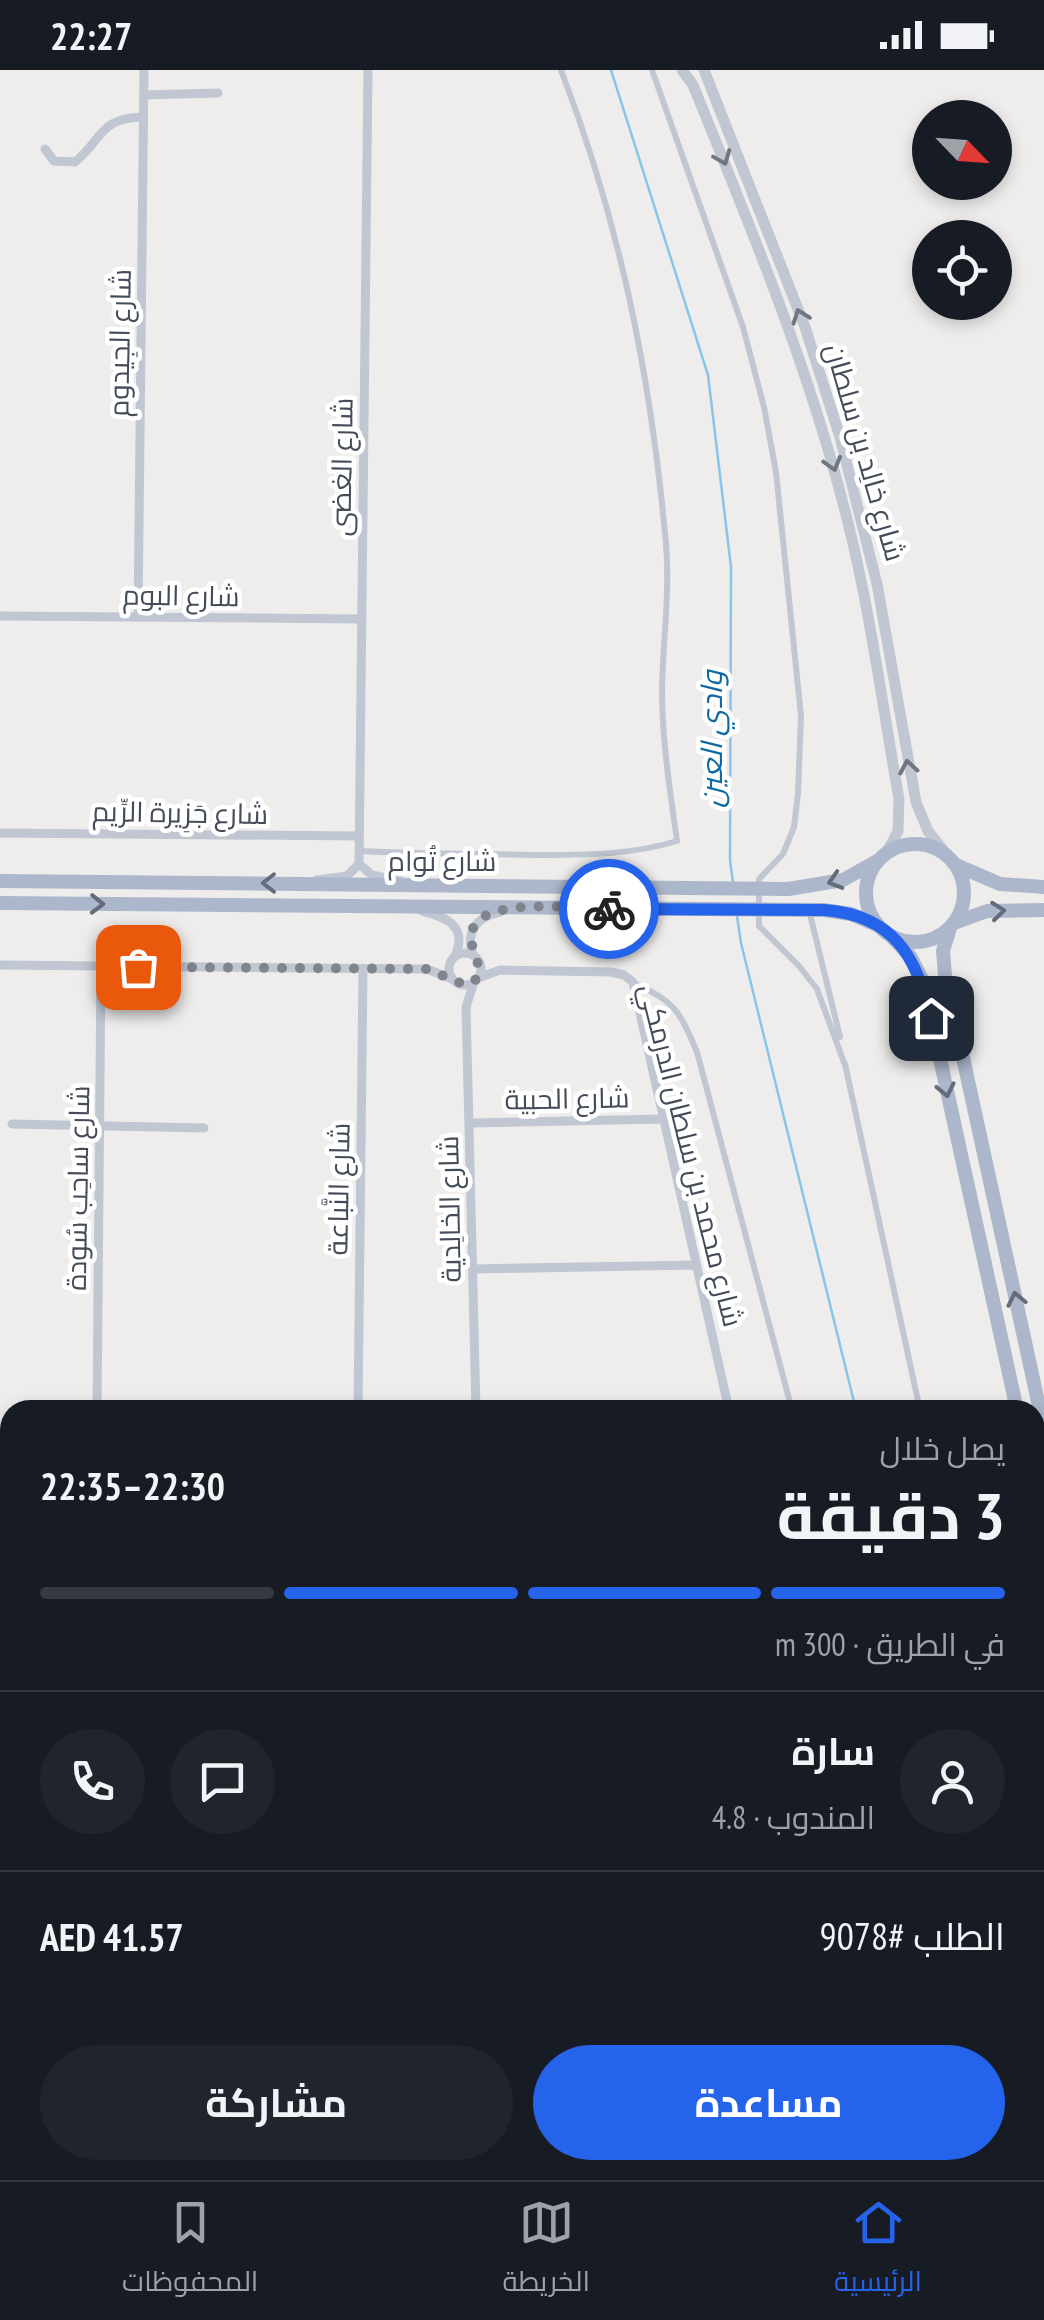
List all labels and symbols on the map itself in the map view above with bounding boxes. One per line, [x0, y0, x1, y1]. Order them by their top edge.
north arrow [912, 100, 1012, 200]
one-way arrow [711, 148, 731, 166]
street label: شارع الجِيدوم [99, 269, 141, 417]
one-way arrow [792, 309, 812, 326]
street label: شارع خالِد بن سلطان [816, 339, 915, 566]
street label: شارع الغضى [321, 397, 362, 537]
one-way arrow [821, 455, 842, 472]
street label: شارع البوم [122, 575, 240, 617]
water label: وادي العين [691, 669, 735, 808]
one-way arrow [898, 759, 919, 776]
street label: شارع جَزِيرة الرِّيم [91, 792, 268, 835]
street label: شارع تُوام [388, 842, 496, 881]
courier [559, 859, 659, 959]
one-way arrow [827, 869, 844, 890]
one-way arrow [260, 872, 276, 894]
one-way arrow [90, 894, 106, 915]
one-way arrow [990, 901, 1006, 923]
pin [96, 925, 181, 1010]
pin [889, 976, 974, 1061]
street label: شارع محمد بن سلطان الدرمكي [628, 980, 753, 1331]
street label: شارع الحبية [504, 1078, 630, 1119]
one-way arrow [935, 1082, 956, 1099]
street label: شارع ساحِب سُودة [57, 1085, 98, 1291]
street label: شارع النَّباعة [318, 1122, 359, 1256]
street label: شارع الخالِدية [429, 1135, 470, 1283]
one-way arrow [1007, 1291, 1028, 1308]

